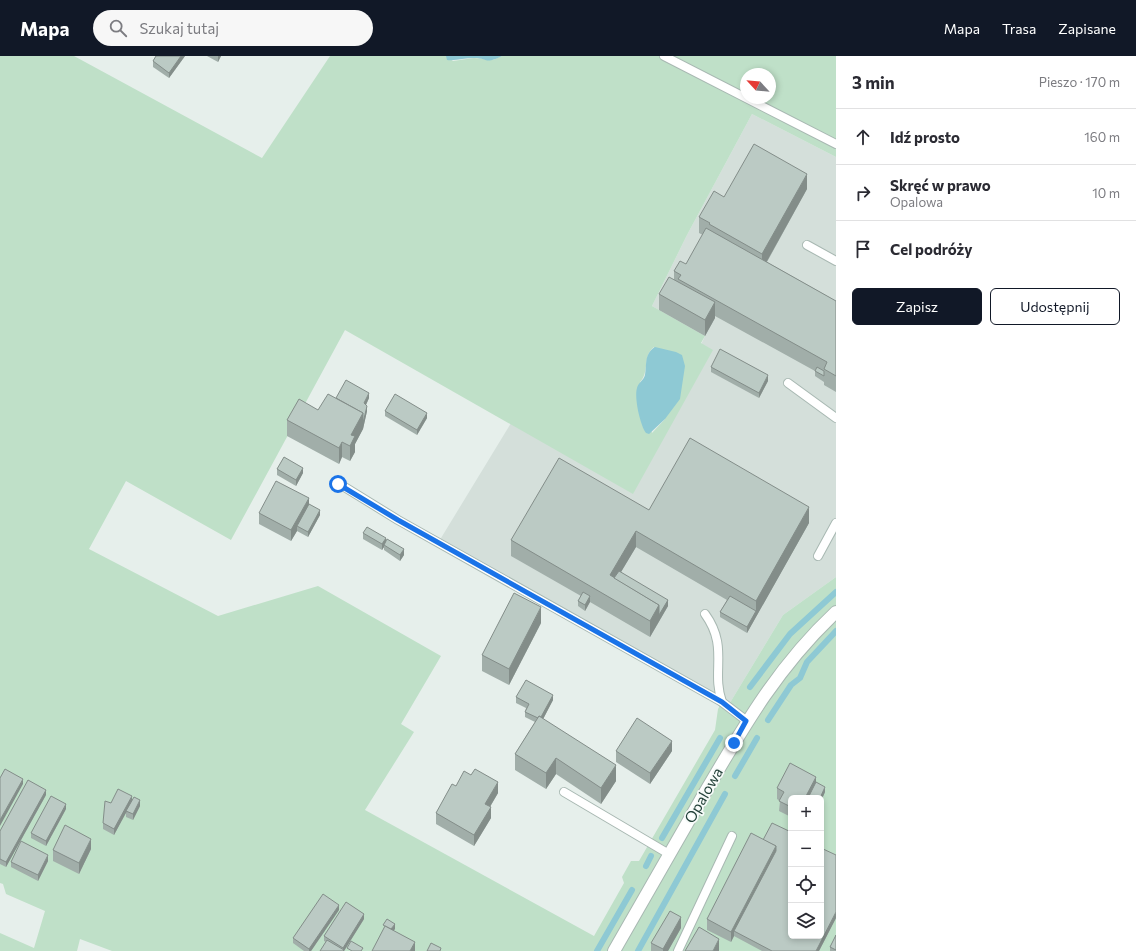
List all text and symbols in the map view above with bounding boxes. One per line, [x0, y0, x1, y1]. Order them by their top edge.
search box [93, 10, 373, 46]
text: Mapa [20, 17, 69, 40]
icon: search [107, 17, 129, 39]
text: Szukaj tutaj [139, 19, 219, 37]
text: Mapa [944, 20, 980, 37]
text: Trasa [1002, 20, 1036, 37]
text: Zapisane [1058, 20, 1116, 37]
north arrow [740, 68, 776, 104]
text: 3 min [852, 72, 895, 93]
text: Pieszo · 170 m [1039, 74, 1120, 90]
icon: ahead [852, 126, 874, 148]
text: Idź prosto [890, 128, 960, 146]
text: 160 m [1084, 129, 1120, 145]
text: Skręć w prawo [890, 176, 991, 194]
icon: right [852, 182, 874, 204]
text: 10 m [1092, 185, 1120, 201]
text: Opalowa [890, 194, 943, 210]
icon: arrive [852, 238, 874, 260]
text: Cel podróży [890, 240, 973, 258]
button: Zapisz [852, 288, 982, 325]
button: Udostępnij [990, 288, 1120, 325]
route start [329, 475, 347, 493]
route end [725, 734, 743, 752]
street label: Opalowa [680, 764, 726, 826]
map controls [788, 795, 824, 939]
button: + [788, 795, 824, 831]
button: − [788, 831, 824, 867]
button: locate [788, 867, 824, 903]
button: layers [788, 903, 824, 939]

